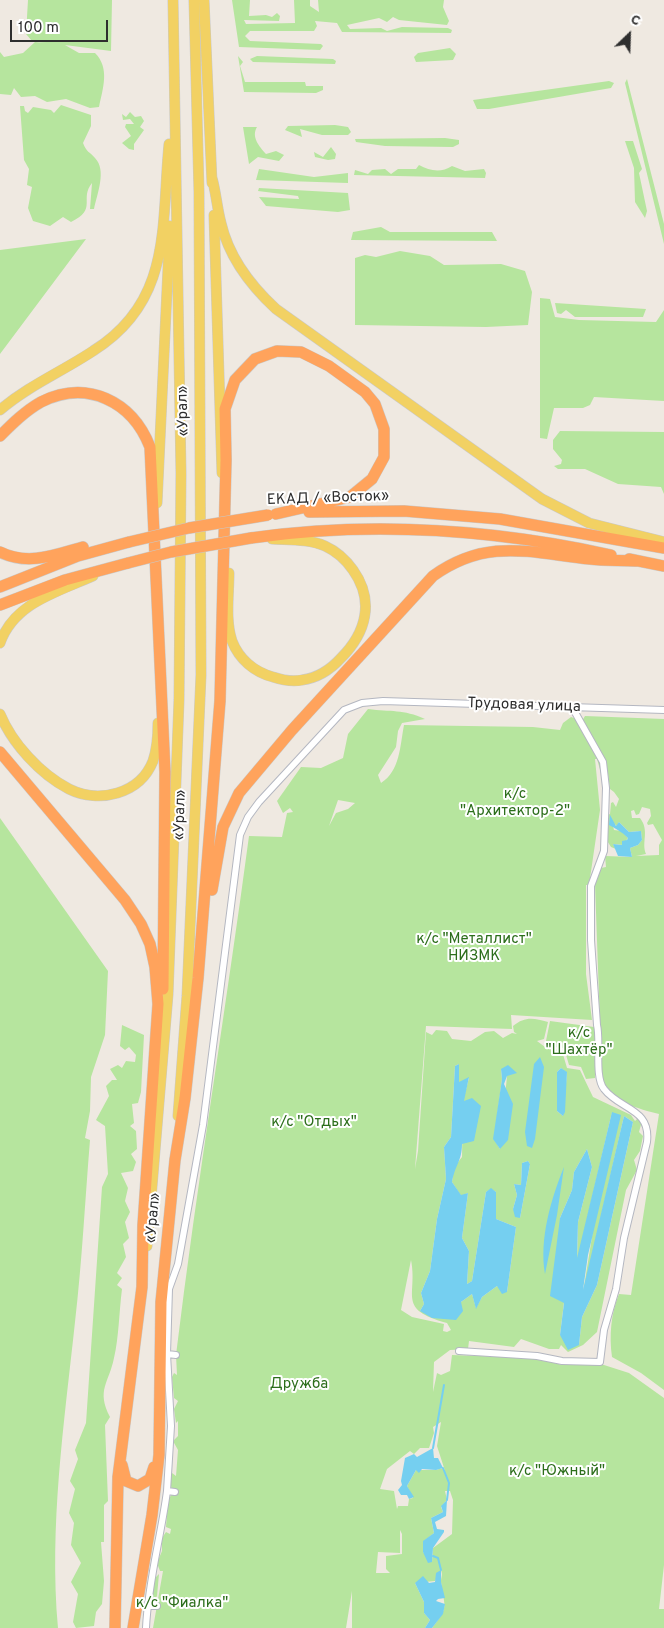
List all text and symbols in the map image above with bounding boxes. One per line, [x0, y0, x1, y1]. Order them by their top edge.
scale bar [12, 10, 110, 42]
north arrow [604, 10, 654, 60]
text: С [628, 11, 643, 30]
text: 100 m [18, 19, 59, 38]
street label: «Урал» [175, 385, 193, 437]
street label: ЕКАД / «Восток» [267, 488, 389, 510]
street label: Трудовая улица [467, 695, 581, 717]
park label: к/с "Архитектор-2" [460, 786, 570, 821]
street label: «Урал» [171, 789, 191, 841]
park label: к/с "Металлист" НИЗМК [416, 931, 532, 966]
park label: к/с "Шахтёр" [546, 1025, 612, 1060]
park label: к/с "Отдых" [271, 1114, 357, 1132]
street label: «Урал» [143, 1192, 165, 1244]
park label: Дружба [270, 1376, 328, 1394]
park label: к/с "Южный" [509, 1463, 605, 1481]
park label: к/с "Фиалка" [136, 1595, 228, 1613]

